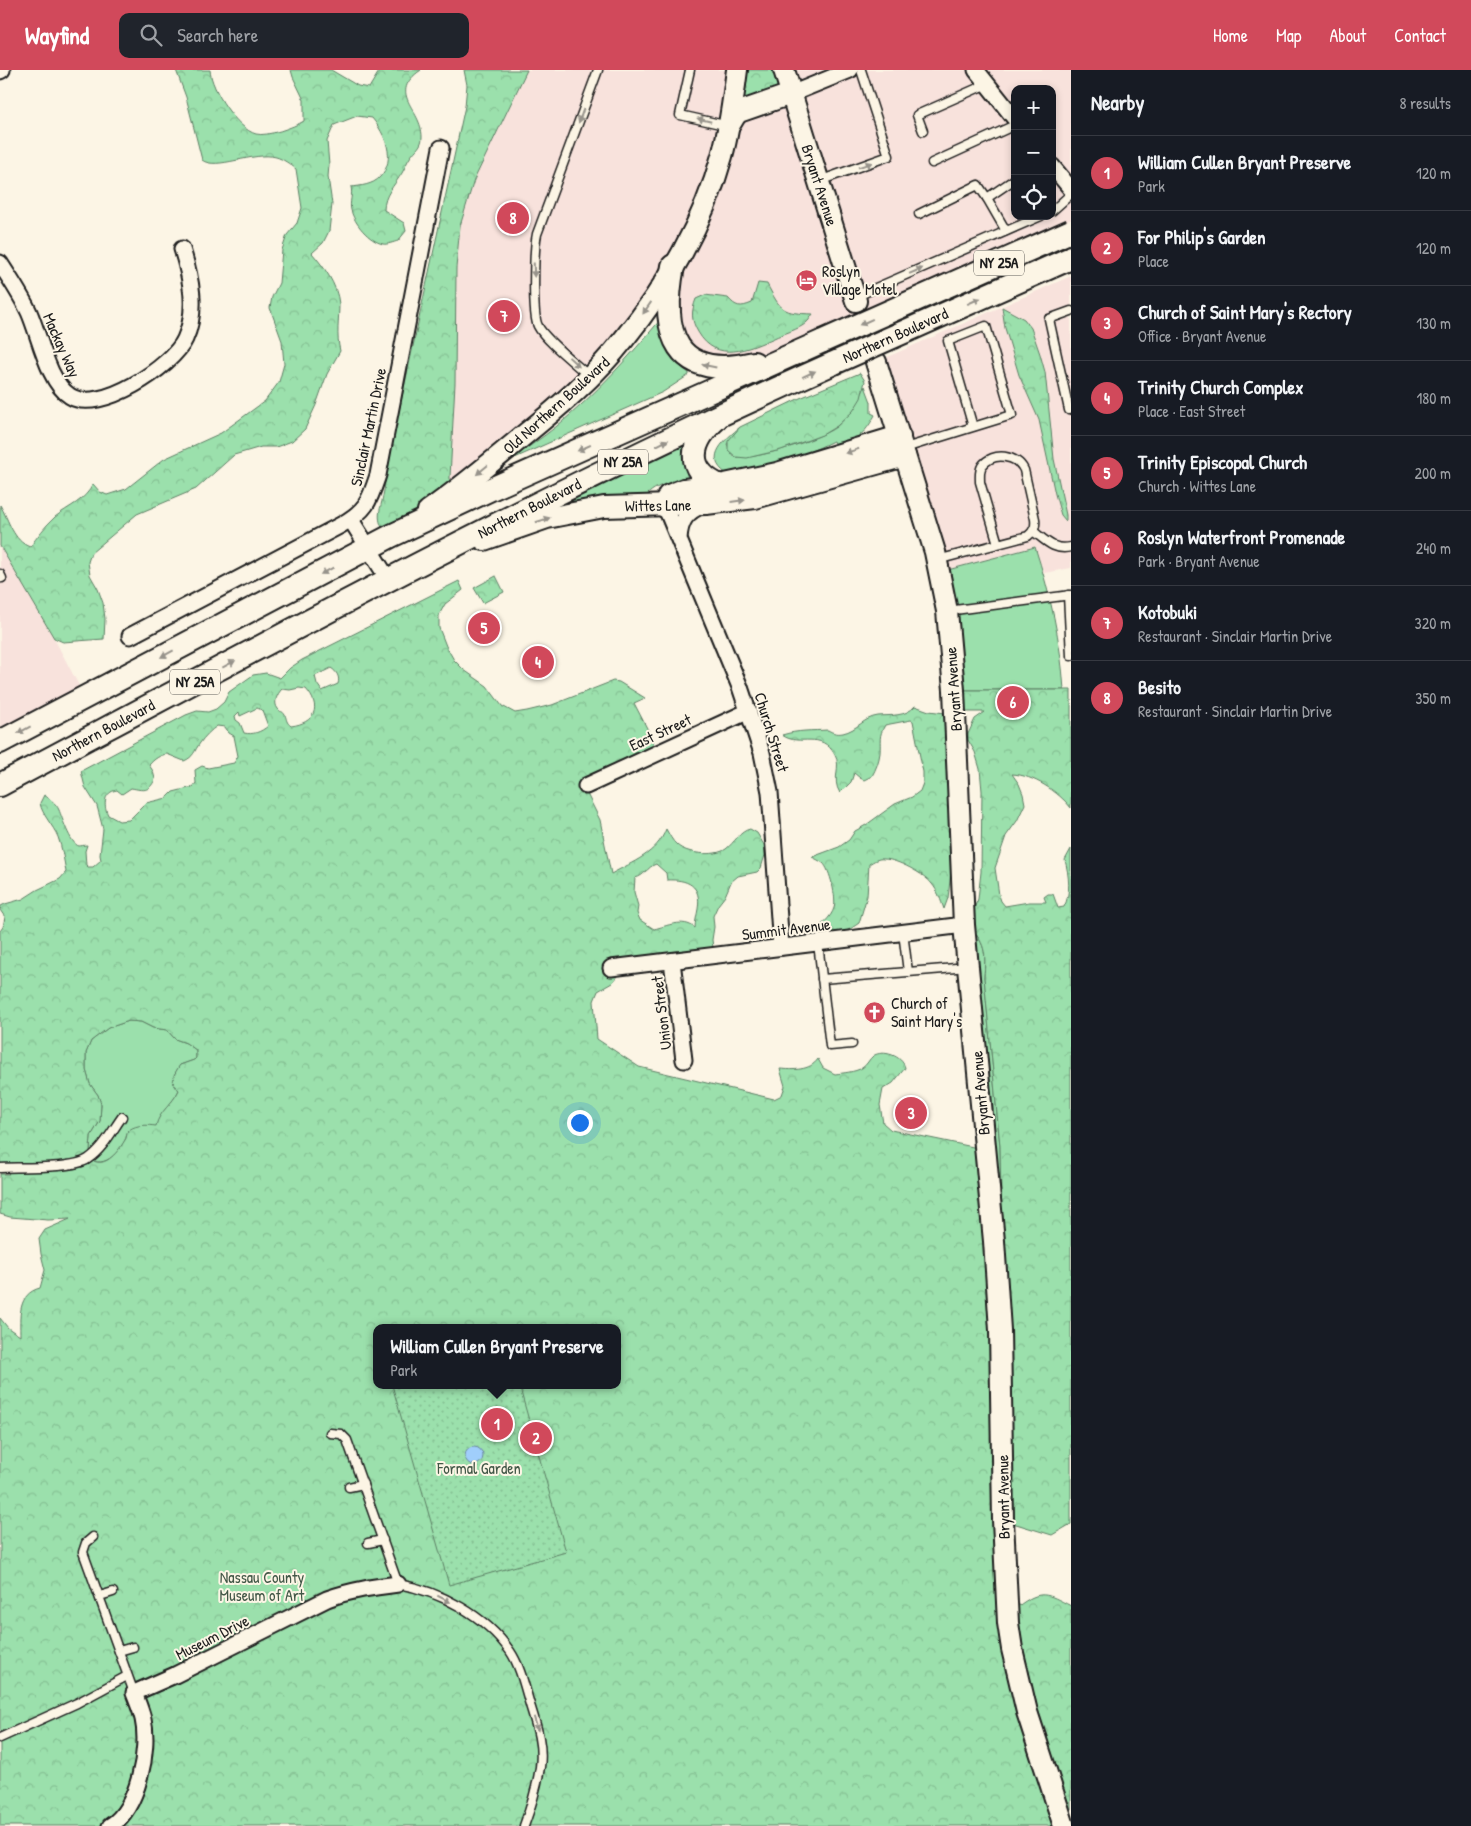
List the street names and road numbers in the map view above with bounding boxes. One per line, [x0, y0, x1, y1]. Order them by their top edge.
street label: Bryant Avenue [797, 142, 844, 229]
road number: NY 25A [974, 250, 1024, 276]
street label: Northern Boulevard [839, 302, 951, 368]
street label: Mackay Way [38, 309, 86, 381]
street label: Old Northern Boulevard [498, 351, 614, 459]
street label: Sinclair Martin Drive [345, 365, 391, 488]
road number: NY 25A [598, 450, 648, 474]
street label: Northern Boulevard [473, 472, 585, 544]
street label: Wittes Lane [625, 493, 692, 517]
street label: Bryant Avenue [939, 646, 967, 732]
road number: NY 25A [170, 670, 220, 694]
street label: Church Street [750, 690, 795, 775]
street label: Northern Boulevard [48, 694, 158, 766]
street label: East Street [625, 708, 695, 756]
street label: Summit Avenue [741, 913, 832, 945]
street label: Union Street [645, 974, 676, 1051]
street label: Bryant Avenue [965, 1049, 995, 1136]
street label: Bryant Avenue [991, 1454, 1015, 1539]
street label: Museum Drive [172, 1609, 253, 1665]

